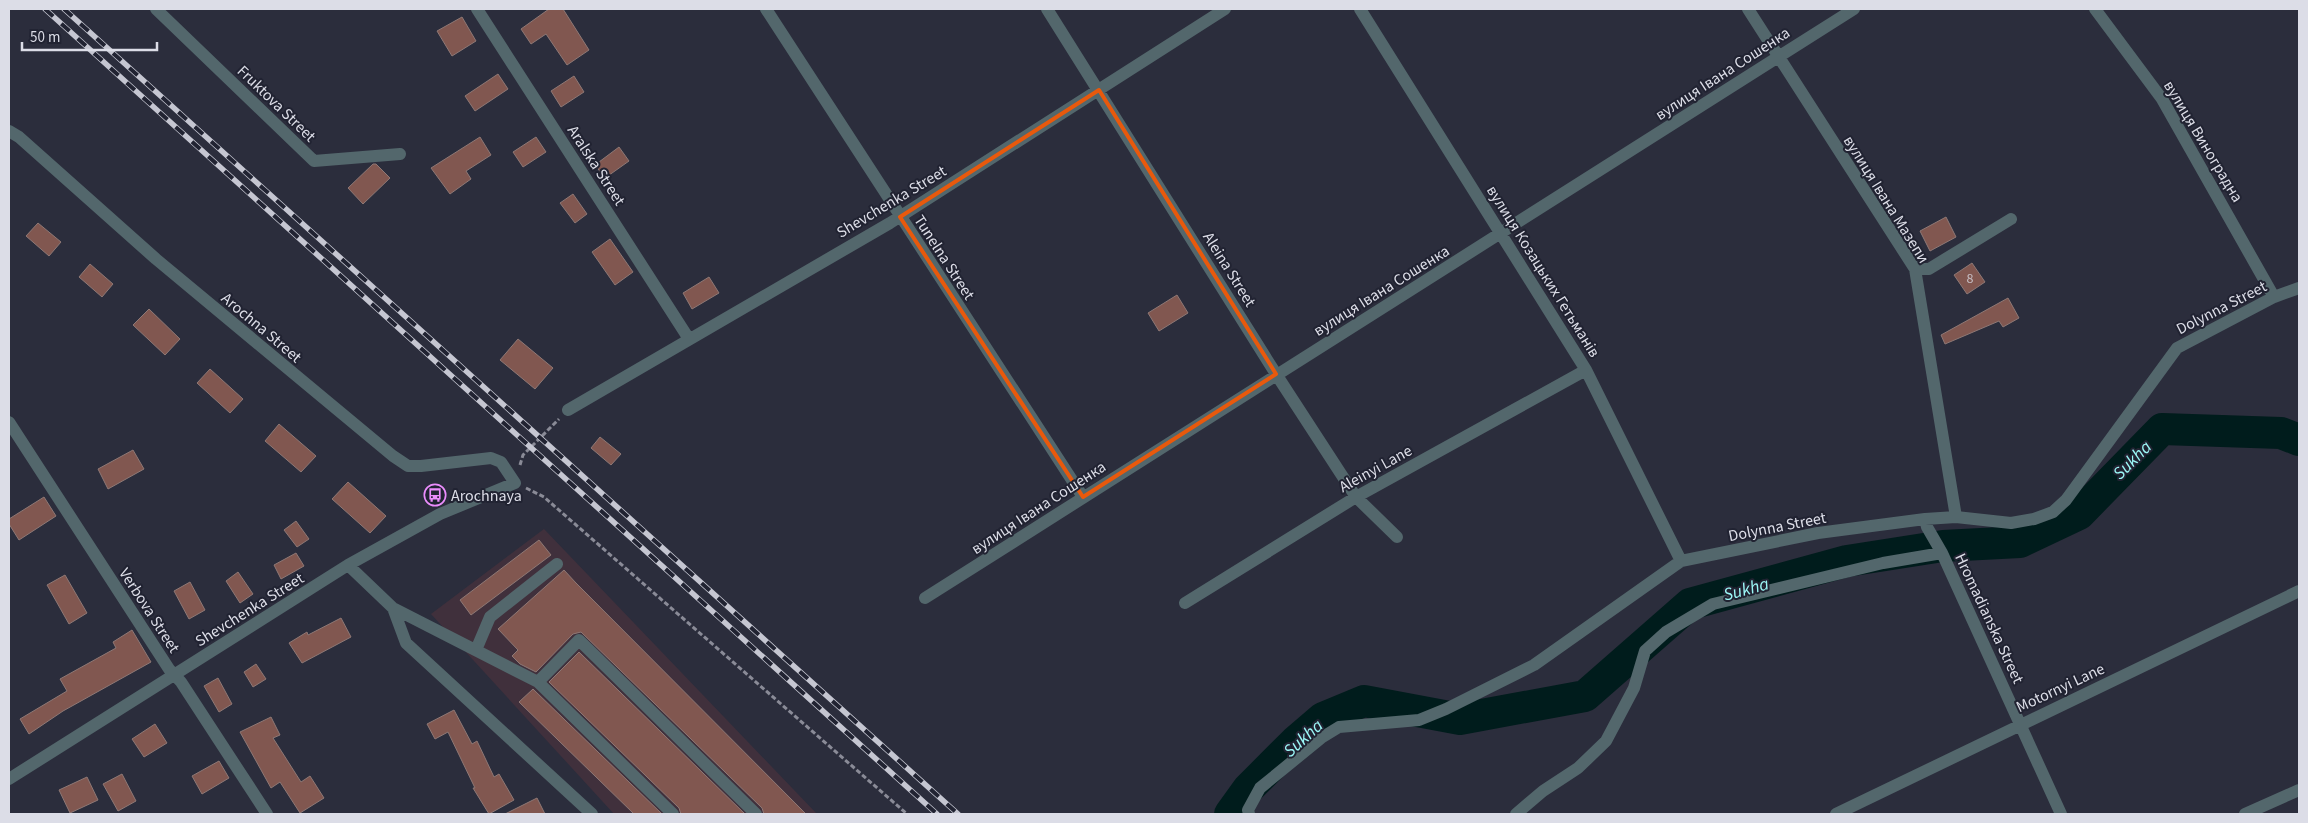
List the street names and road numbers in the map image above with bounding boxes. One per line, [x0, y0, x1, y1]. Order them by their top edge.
street label: вулиця Івана Сошенка [1651, 22, 1794, 126]
street label: Fruktova Street [232, 60, 321, 147]
street label: вулиця Виноградна [2158, 77, 2248, 206]
street label: Aralska Street [562, 121, 631, 211]
street label: вулиця Івана Мазепи [1838, 131, 1934, 268]
street label: Shevchenka Street [832, 160, 951, 243]
street label: вулиця Козацьких Гетьманів [1481, 181, 1605, 362]
street label: Tunelna Street [908, 211, 980, 305]
street label: Aleina Street [1197, 228, 1261, 312]
street label: вулиця Івана Сошенка [1309, 240, 1454, 342]
street label: Dolynna Street [2172, 275, 2271, 340]
street label: Arochna Street [216, 288, 307, 368]
street label: Aleinyi Lane [1335, 440, 1416, 498]
street label: вулиця Івана Сошенка [967, 456, 1110, 560]
street label: Dolynna Street [1727, 507, 1828, 547]
street label: Hromadianska Street [1949, 550, 2029, 688]
street label: Verbova Street [113, 564, 185, 658]
street label: Shevchenka Street [191, 567, 309, 652]
street label: Motornyi Lane [2013, 658, 2108, 718]

